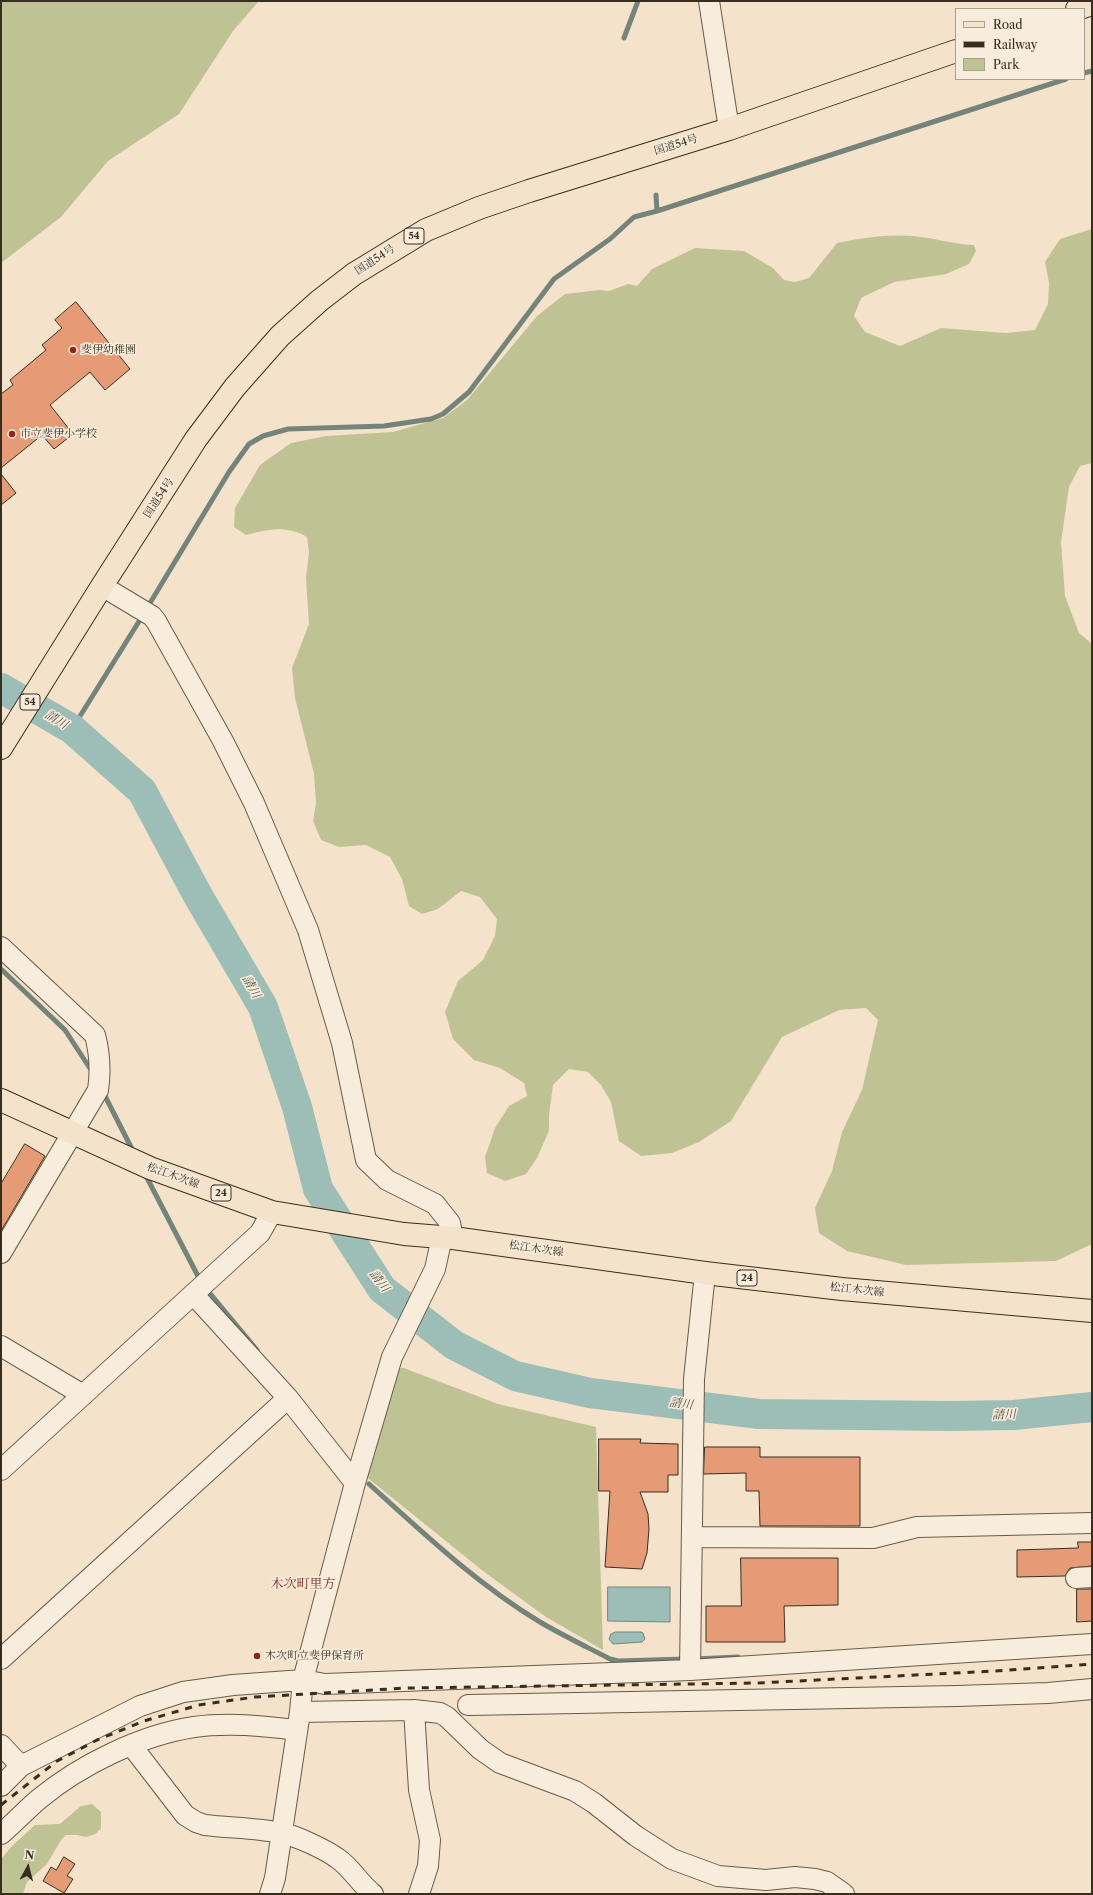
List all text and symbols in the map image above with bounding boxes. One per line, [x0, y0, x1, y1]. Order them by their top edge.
legend [955, 8, 1085, 80]
text: Road [993, 17, 1023, 32]
text: Railway [993, 37, 1038, 52]
text: Park [993, 57, 1019, 72]
street label: 国道54号 [652, 132, 700, 158]
road number: 54 [404, 228, 424, 244]
street label: 国道54号 [352, 242, 398, 278]
place label: 斐伊幼稚園 [81, 343, 136, 357]
marker: 斐伊幼稚園 [68, 345, 78, 355]
place label: 市立斐伊小学校 [20, 427, 97, 441]
marker: 市立斐伊小学校 [7, 429, 17, 439]
street label: 国道54号 [141, 475, 177, 521]
road number: 54 [20, 694, 40, 710]
water label: 請川 [42, 708, 70, 732]
water label: 請川 [239, 973, 263, 1001]
street label: 松江木次線 [145, 1160, 201, 1192]
road number: 24 [211, 1185, 231, 1201]
street label: 松江木次線 [508, 1239, 564, 1259]
water label: 請川 [366, 1267, 392, 1295]
road number: 24 [737, 1270, 757, 1286]
street label: 松江木次線 [829, 1281, 885, 1299]
water label: 請川 [668, 1395, 694, 1413]
water label: 請川 [992, 1407, 1016, 1423]
district label: 木次町里方 [271, 1576, 335, 1592]
place label: 木次町立斐伊保育所 [265, 1649, 364, 1663]
marker: 木次町立斐伊保育所 [252, 1651, 262, 1661]
north arrow [8, 1847, 48, 1887]
text: N [24, 1848, 35, 1863]

